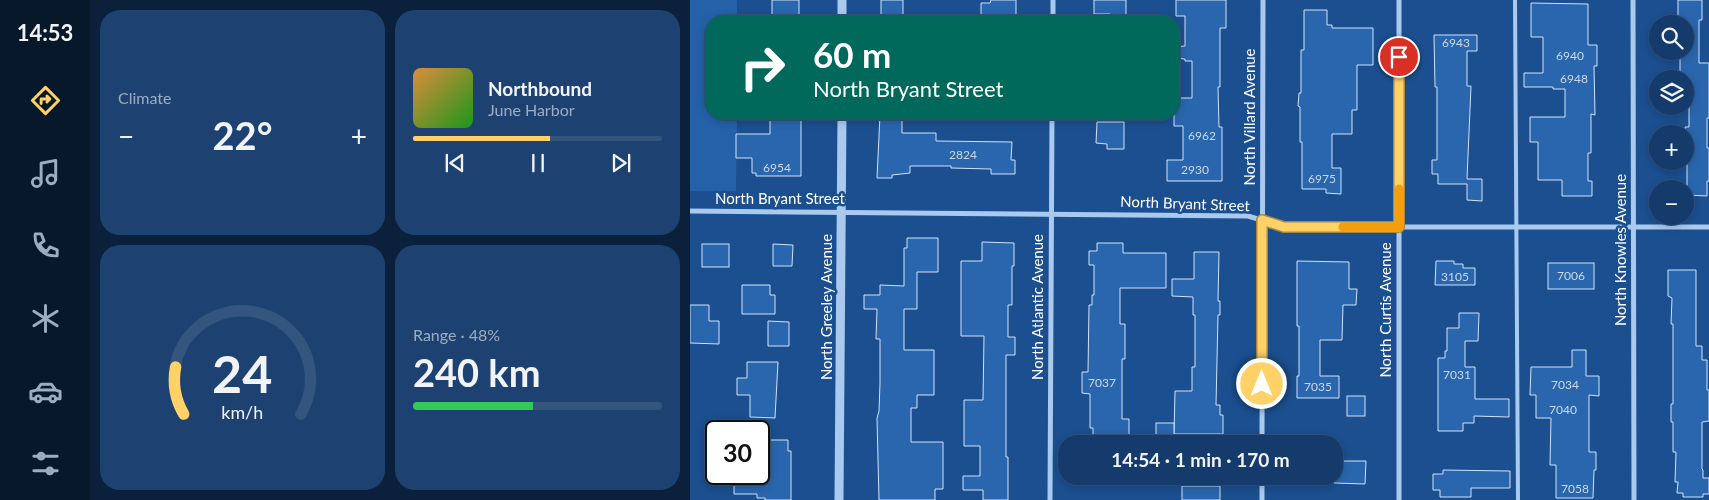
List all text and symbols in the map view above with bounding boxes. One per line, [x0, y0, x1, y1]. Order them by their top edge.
map controls [1649, 15, 1694, 225]
button: search [1649, 15, 1694, 60]
text: 14:53 [17, 19, 73, 46]
text: 60 m [813, 33, 891, 75]
icon: right [730, 35, 795, 100]
house number: 6943 [1442, 35, 1470, 50]
pin [1378, 36, 1420, 78]
icon: arrive [1385, 43, 1413, 71]
street label: North Villard Avenue [1240, 48, 1258, 186]
house number: 6940 [1556, 48, 1584, 63]
button: layers [1649, 70, 1694, 115]
house number: 6948 [1560, 71, 1588, 86]
text: North Bryant Street [813, 75, 1003, 102]
text: Northbound [488, 77, 592, 100]
icon: directions [28, 83, 63, 118]
text: Climate [118, 88, 171, 107]
text: June Harbor [488, 100, 575, 119]
text: 22° [213, 112, 272, 158]
text: − [118, 119, 134, 153]
text: + [351, 119, 367, 153]
button: + [1649, 125, 1694, 170]
house number: 6962 [1188, 128, 1216, 143]
house number: 2824 [949, 147, 977, 162]
icon: previous [441, 149, 469, 177]
icon: pause [524, 149, 552, 177]
icon: next [607, 149, 635, 177]
icon: music [28, 156, 63, 191]
house number: 6954 [763, 160, 791, 175]
house number: 2930 [1181, 162, 1209, 177]
house number: 6975 [1308, 171, 1336, 186]
street label: North Knowles Avenue [1611, 174, 1629, 326]
button: − [1649, 180, 1694, 225]
street label: North Bryant Street [715, 189, 846, 207]
street label: North Bryant Street [1120, 192, 1251, 214]
icon: phone [28, 228, 63, 263]
street label: North Greeley Avenue [817, 234, 835, 380]
street label: North Atlantic Avenue [1028, 234, 1046, 380]
street label: North Curtis Avenue [1376, 242, 1394, 378]
house number: 7006 [1557, 268, 1585, 283]
house number: 3105 [1441, 269, 1469, 284]
icon: climate [28, 301, 63, 336]
text: Range · 48% [413, 325, 500, 344]
text: 24 [212, 342, 273, 404]
text: 240 km [413, 349, 541, 395]
position arrow [1235, 357, 1287, 409]
house number: 7031 [1443, 367, 1471, 382]
icon: car [28, 374, 63, 409]
house number: 7037 [1088, 375, 1116, 390]
house number: 7034 [1551, 377, 1579, 392]
house number: 7035 [1304, 379, 1332, 394]
text: km/h [222, 401, 263, 423]
house number: 7040 [1549, 402, 1577, 417]
speed limit sign: 30 [705, 420, 770, 485]
icon: filters [28, 446, 63, 481]
text: 14:54 · 1 min · 170 m [1111, 448, 1290, 471]
house number: 7058 [1561, 481, 1589, 496]

